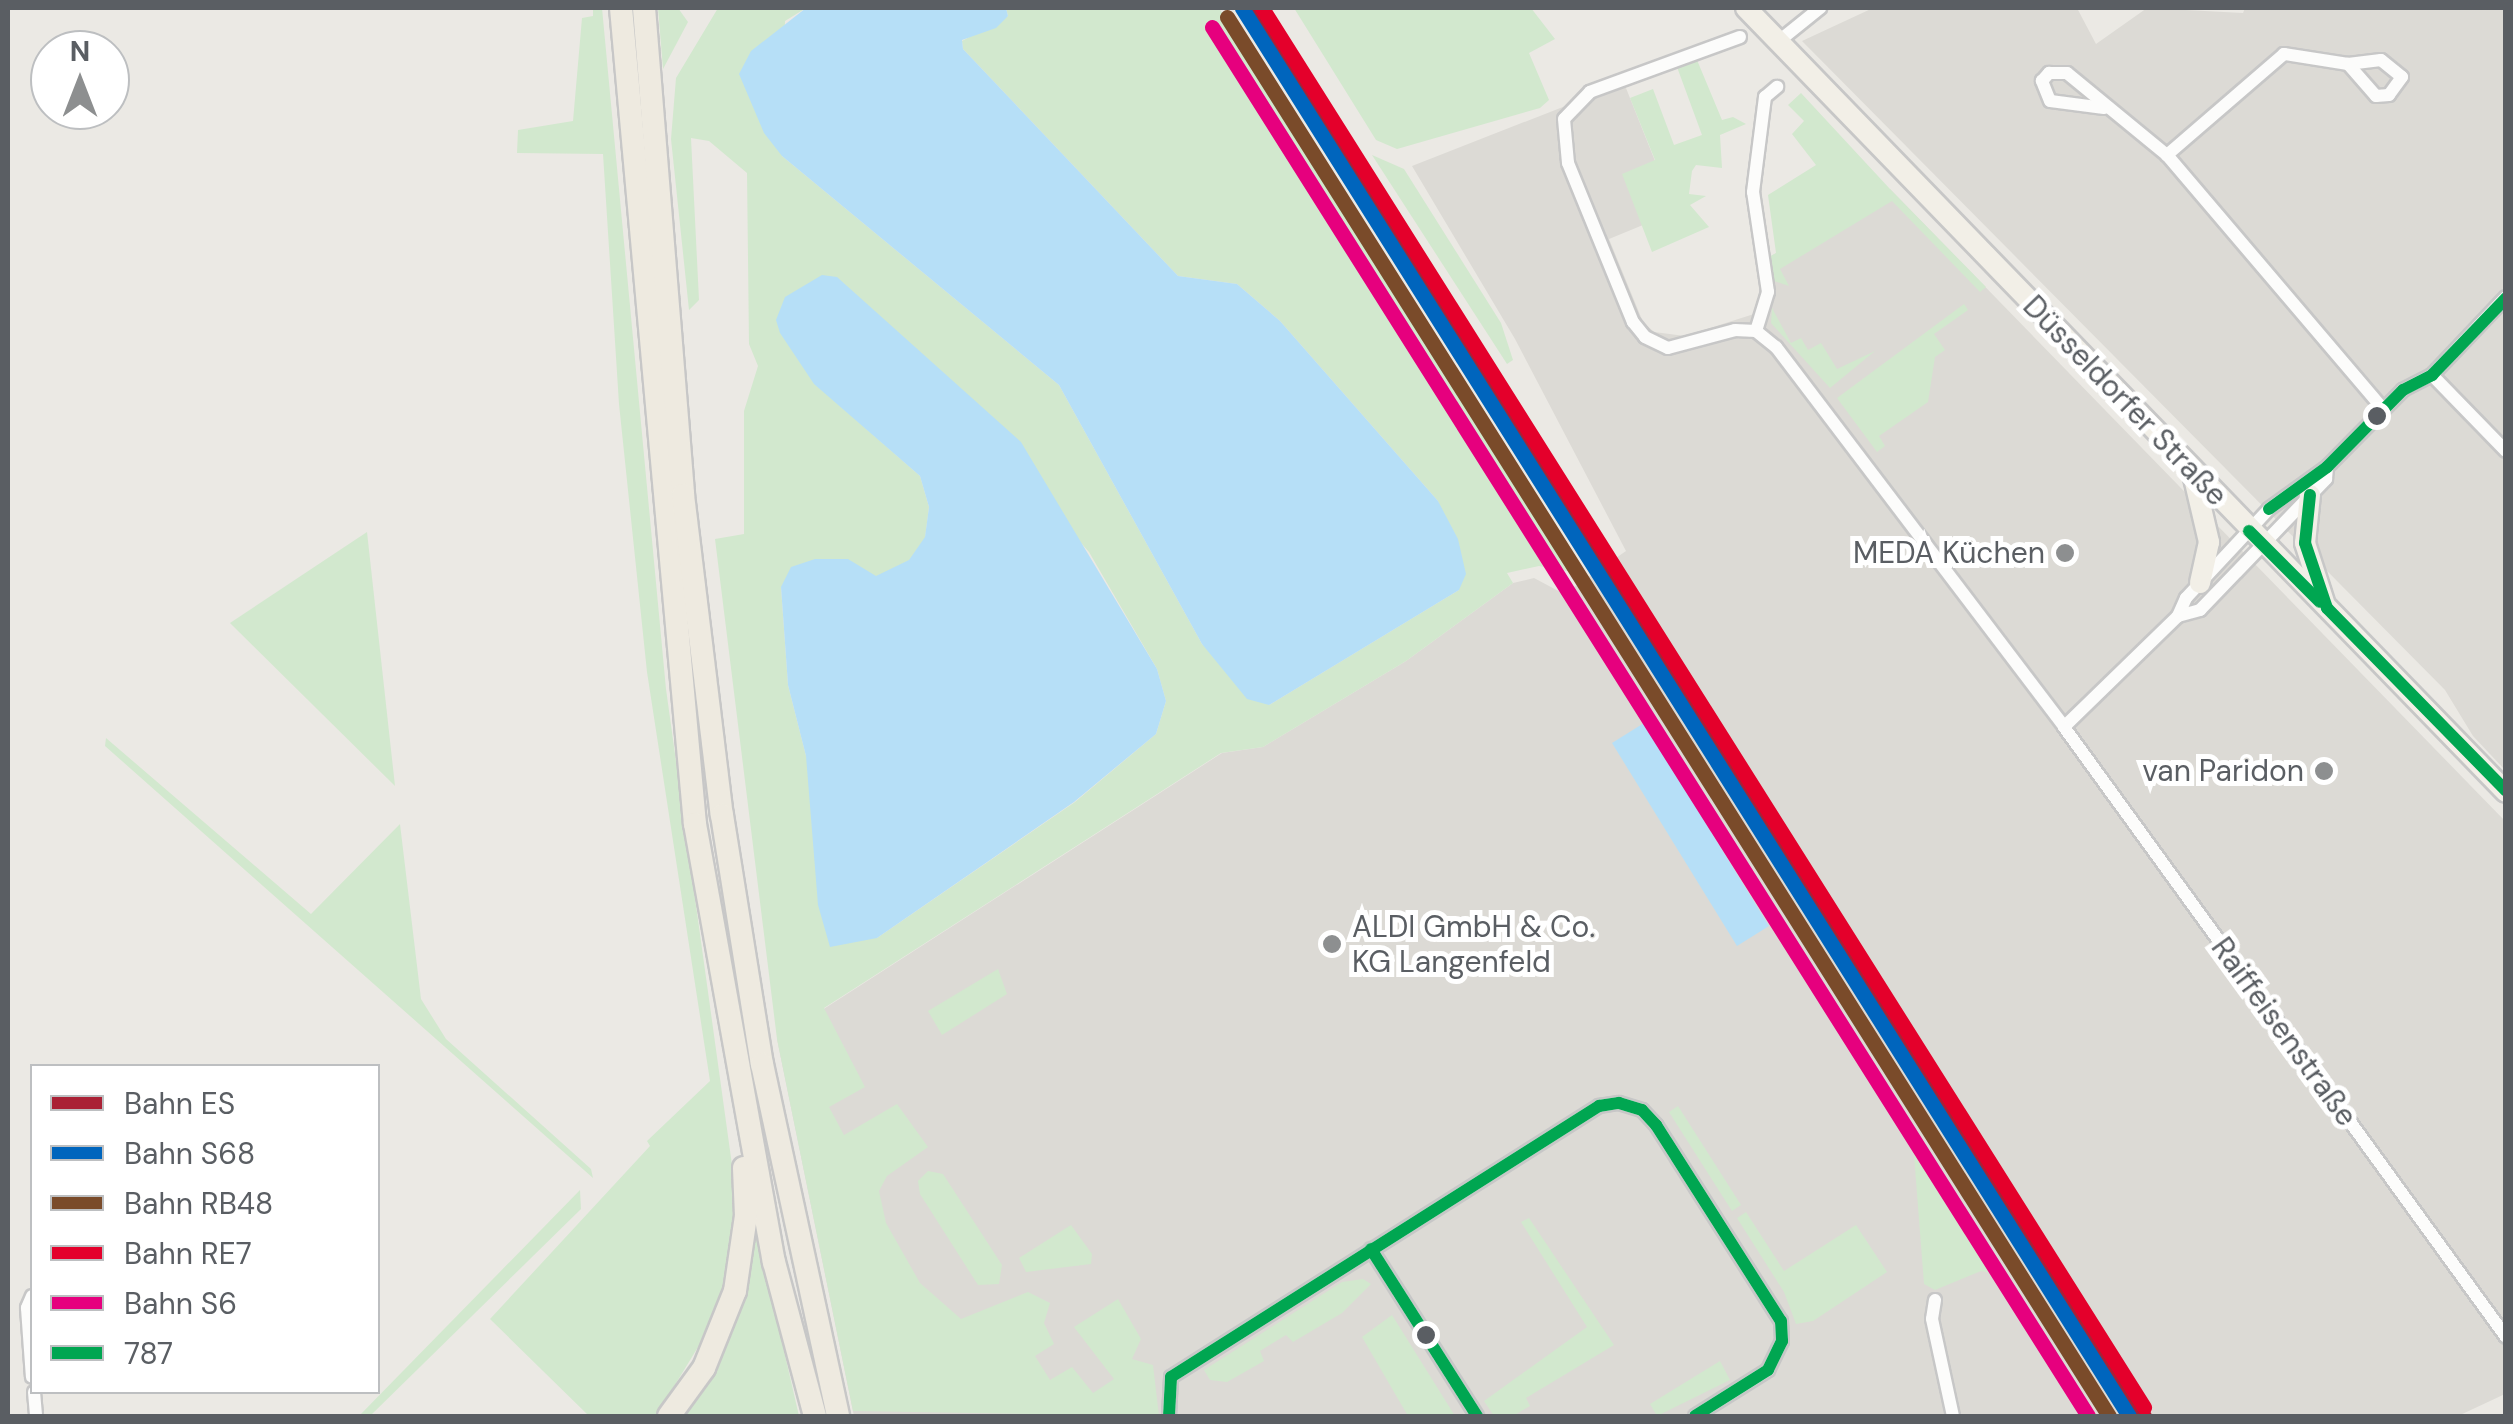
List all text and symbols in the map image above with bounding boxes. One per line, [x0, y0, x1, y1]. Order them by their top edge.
north arrow [30, 30, 130, 130]
text: N [70, 33, 90, 70]
street label: Düsseldorfer Straße [2015, 288, 2235, 514]
unlabelled marker [2367, 406, 2387, 426]
place label: MEDA Küchen [1853, 535, 2045, 571]
marker: MEDA Küchen [2054, 542, 2076, 564]
place label: van Paridon [2142, 753, 2304, 789]
marker: van Paridon [2313, 760, 2335, 782]
place label: ALDI GmbH & Co. KG Langenfeld [1352, 909, 1595, 980]
street label: Raiffeisenstraße [2204, 931, 2364, 1133]
marker: ALDI GmbH & Co. KG Langenfeld [1321, 933, 1343, 955]
legend [30, 1064, 380, 1394]
text: Bahn ES [124, 1084, 235, 1123]
text: Bahn S68 [124, 1134, 255, 1173]
text: Bahn RB48 [124, 1184, 273, 1223]
text: Bahn RE7 [124, 1234, 252, 1273]
text: Bahn S6 [124, 1284, 237, 1323]
unlabelled marker [1416, 1325, 1436, 1345]
text: 787 [124, 1334, 173, 1373]

